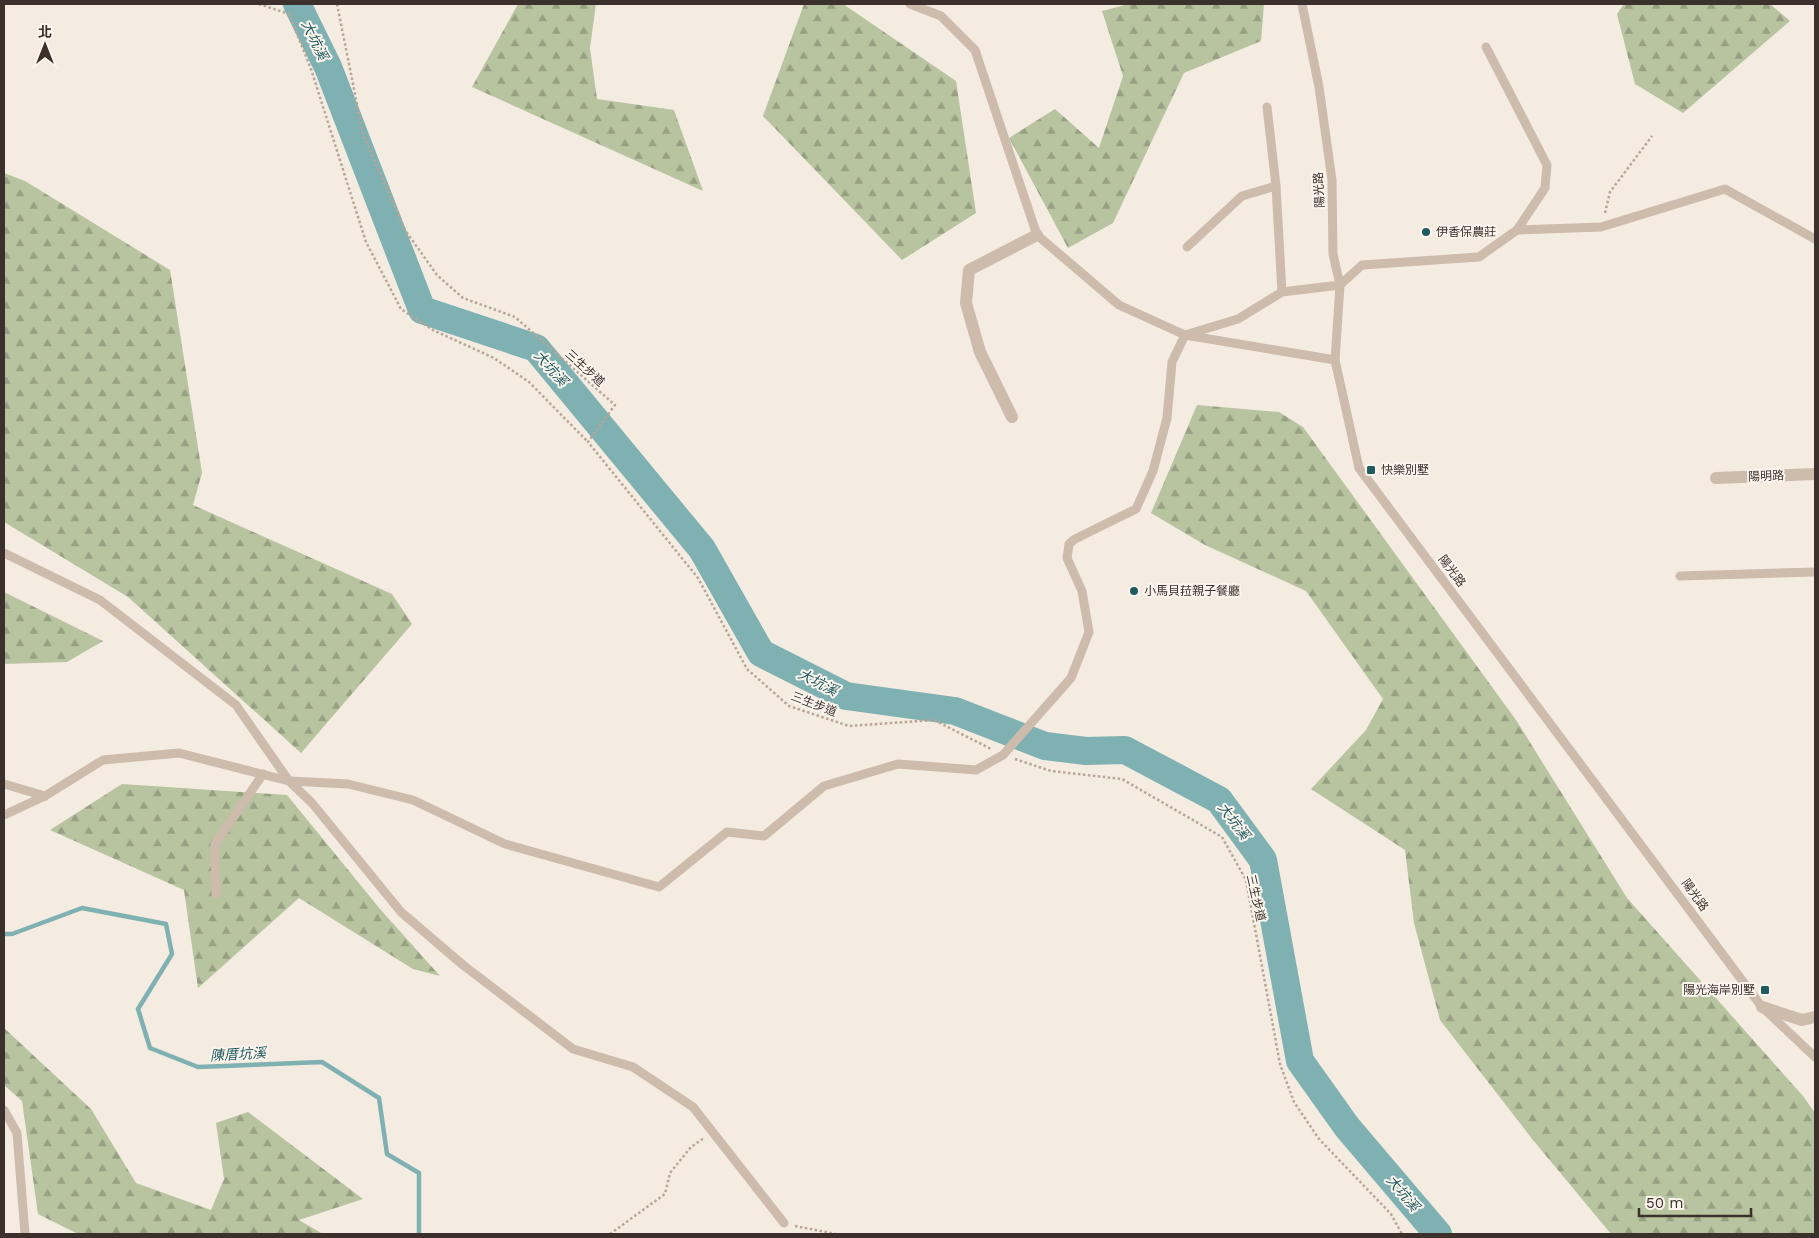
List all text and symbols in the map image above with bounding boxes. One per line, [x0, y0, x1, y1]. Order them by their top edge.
water label: 大坑溪 [299, 18, 332, 64]
north arrow [20, 20, 70, 70]
text: 北 [38, 24, 52, 40]
street label: 陽光路 [1311, 172, 1327, 208]
place label: 伊香保農莊 [1436, 225, 1496, 239]
marker: 伊香保農莊 [1420, 226, 1432, 238]
water label: 大坑溪 [531, 347, 572, 390]
street label: 三生步道 [562, 347, 608, 389]
place label: 快樂別墅 [1381, 463, 1429, 477]
marker: 快樂別墅 [1365, 464, 1377, 476]
street label: 陽明路 [1748, 468, 1784, 484]
street label: 陽光路 [1436, 552, 1468, 590]
place label: 小馬貝菈親子餐廳 [1144, 584, 1240, 598]
marker: 小馬貝菈親子餐廳 [1128, 585, 1140, 597]
water label: 大坑溪 [796, 665, 842, 700]
street label: 三生步道 [789, 689, 839, 719]
water label: 大坑溪 [1215, 799, 1254, 844]
street label: 三生步道 [1244, 873, 1268, 923]
street label: 陽光路 [1679, 876, 1711, 914]
place label: 陽光海岸別墅 [1683, 983, 1755, 997]
marker: 陽光海岸別墅 [1759, 984, 1771, 996]
water label: 陳厝坑溪 [210, 1044, 268, 1063]
water label: 大坑溪 [1383, 1172, 1424, 1216]
scale bar [1639, 1186, 1752, 1218]
text: 50 m [1646, 1194, 1683, 1212]

